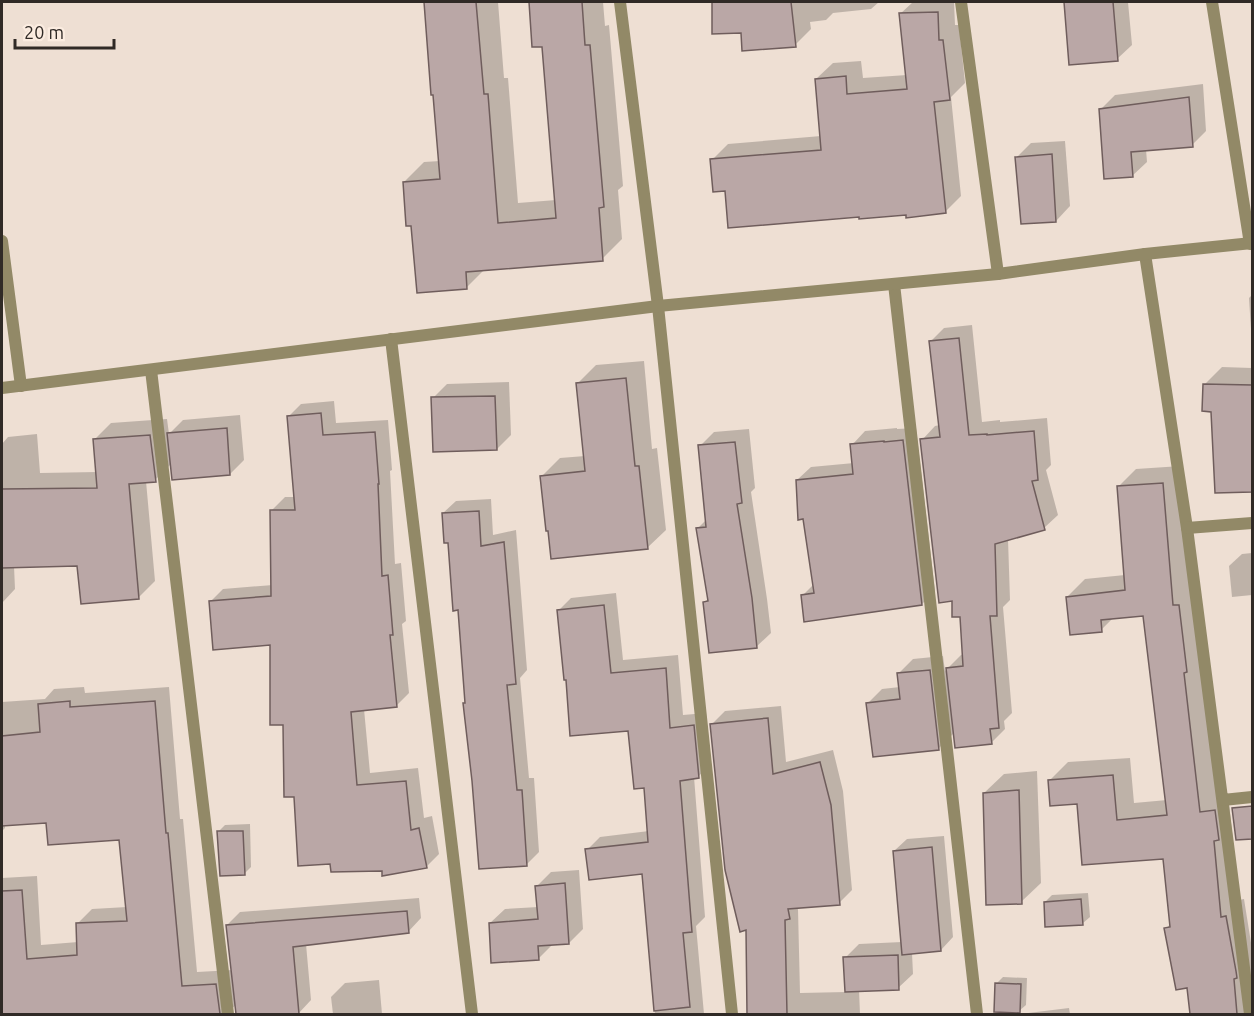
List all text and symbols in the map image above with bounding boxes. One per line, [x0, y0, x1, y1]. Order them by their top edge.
scale bar [15, 12, 114, 50]
text: 20 m [24, 22, 64, 42]

